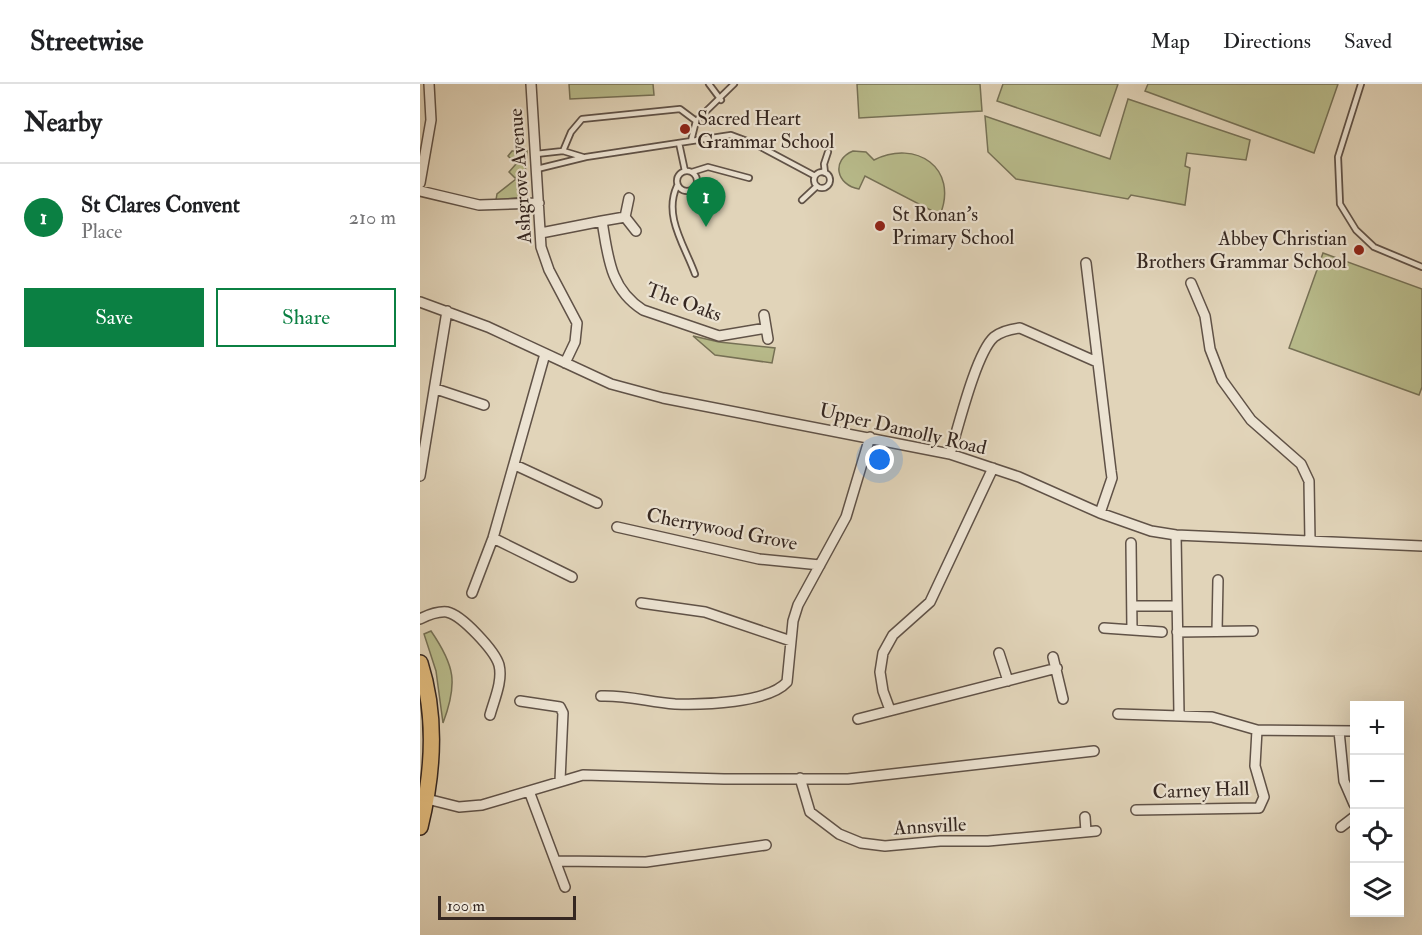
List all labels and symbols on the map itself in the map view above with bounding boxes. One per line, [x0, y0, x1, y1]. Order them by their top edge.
place label: Sacred Heart Grammar School [697, 106, 834, 154]
street label: Ashgrove Avenue [503, 107, 537, 246]
marker: Sacred Heart Grammar School [678, 122, 692, 136]
pin: 1 [686, 178, 726, 227]
place label: St Ronan's Primary School [892, 202, 1014, 250]
marker: St Ronan's Primary School [873, 219, 887, 233]
place label: Abbey Christian Brothers Grammar School [1136, 226, 1347, 274]
marker: Abbey Christian Brothers Grammar School [1352, 243, 1366, 257]
street label: The Oaks [643, 277, 725, 327]
street label: Upper Damolly Road [817, 398, 989, 461]
your location [865, 445, 894, 474]
street label: Cherrywood Grove [644, 502, 800, 556]
street label: Carney Hall [1152, 776, 1250, 804]
street label: Annsville [892, 812, 967, 840]
scale bar [438, 893, 576, 920]

